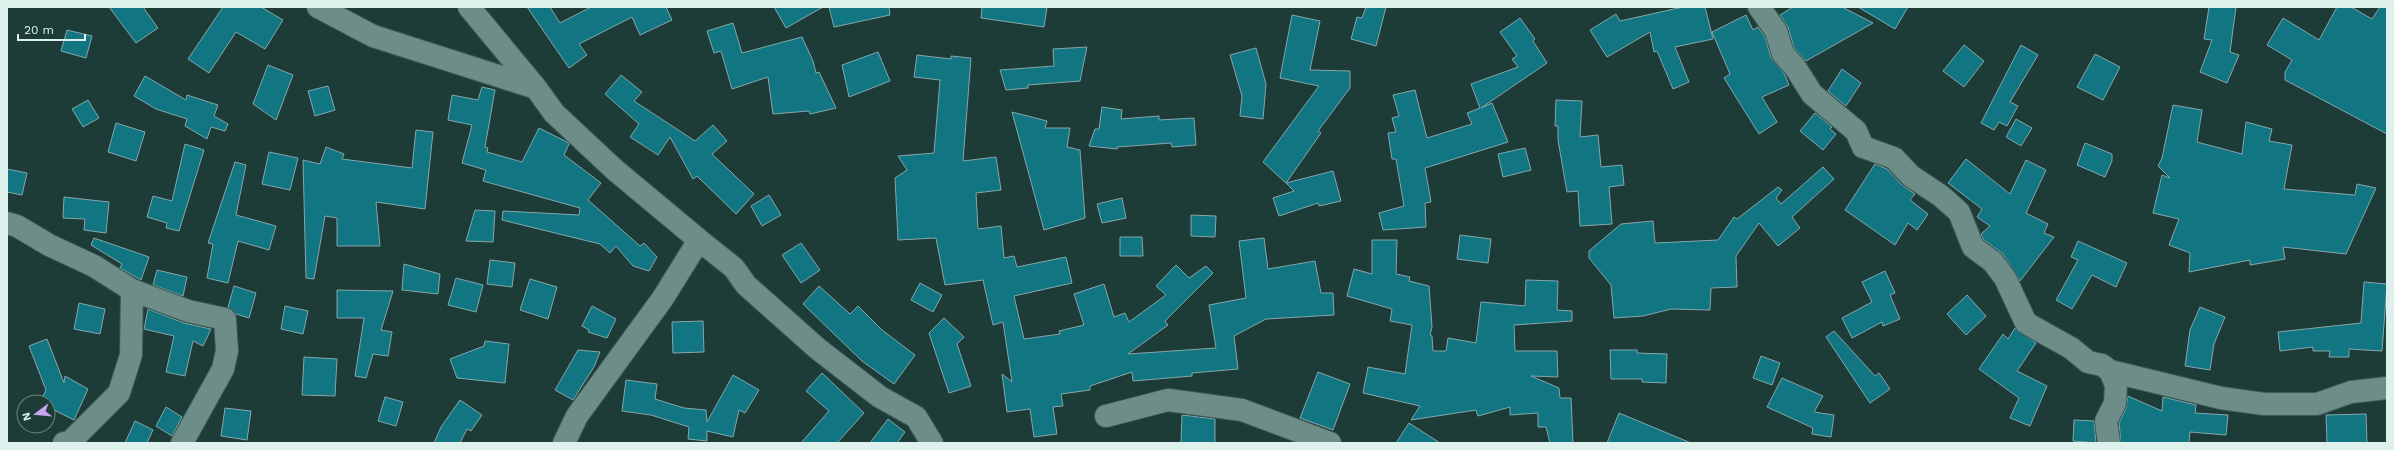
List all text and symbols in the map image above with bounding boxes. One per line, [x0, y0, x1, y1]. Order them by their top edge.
scale bar [18, 16, 85, 42]
text: 20 m [24, 23, 54, 37]
north arrow [16, 394, 56, 434]
text: N [19, 411, 34, 422]

